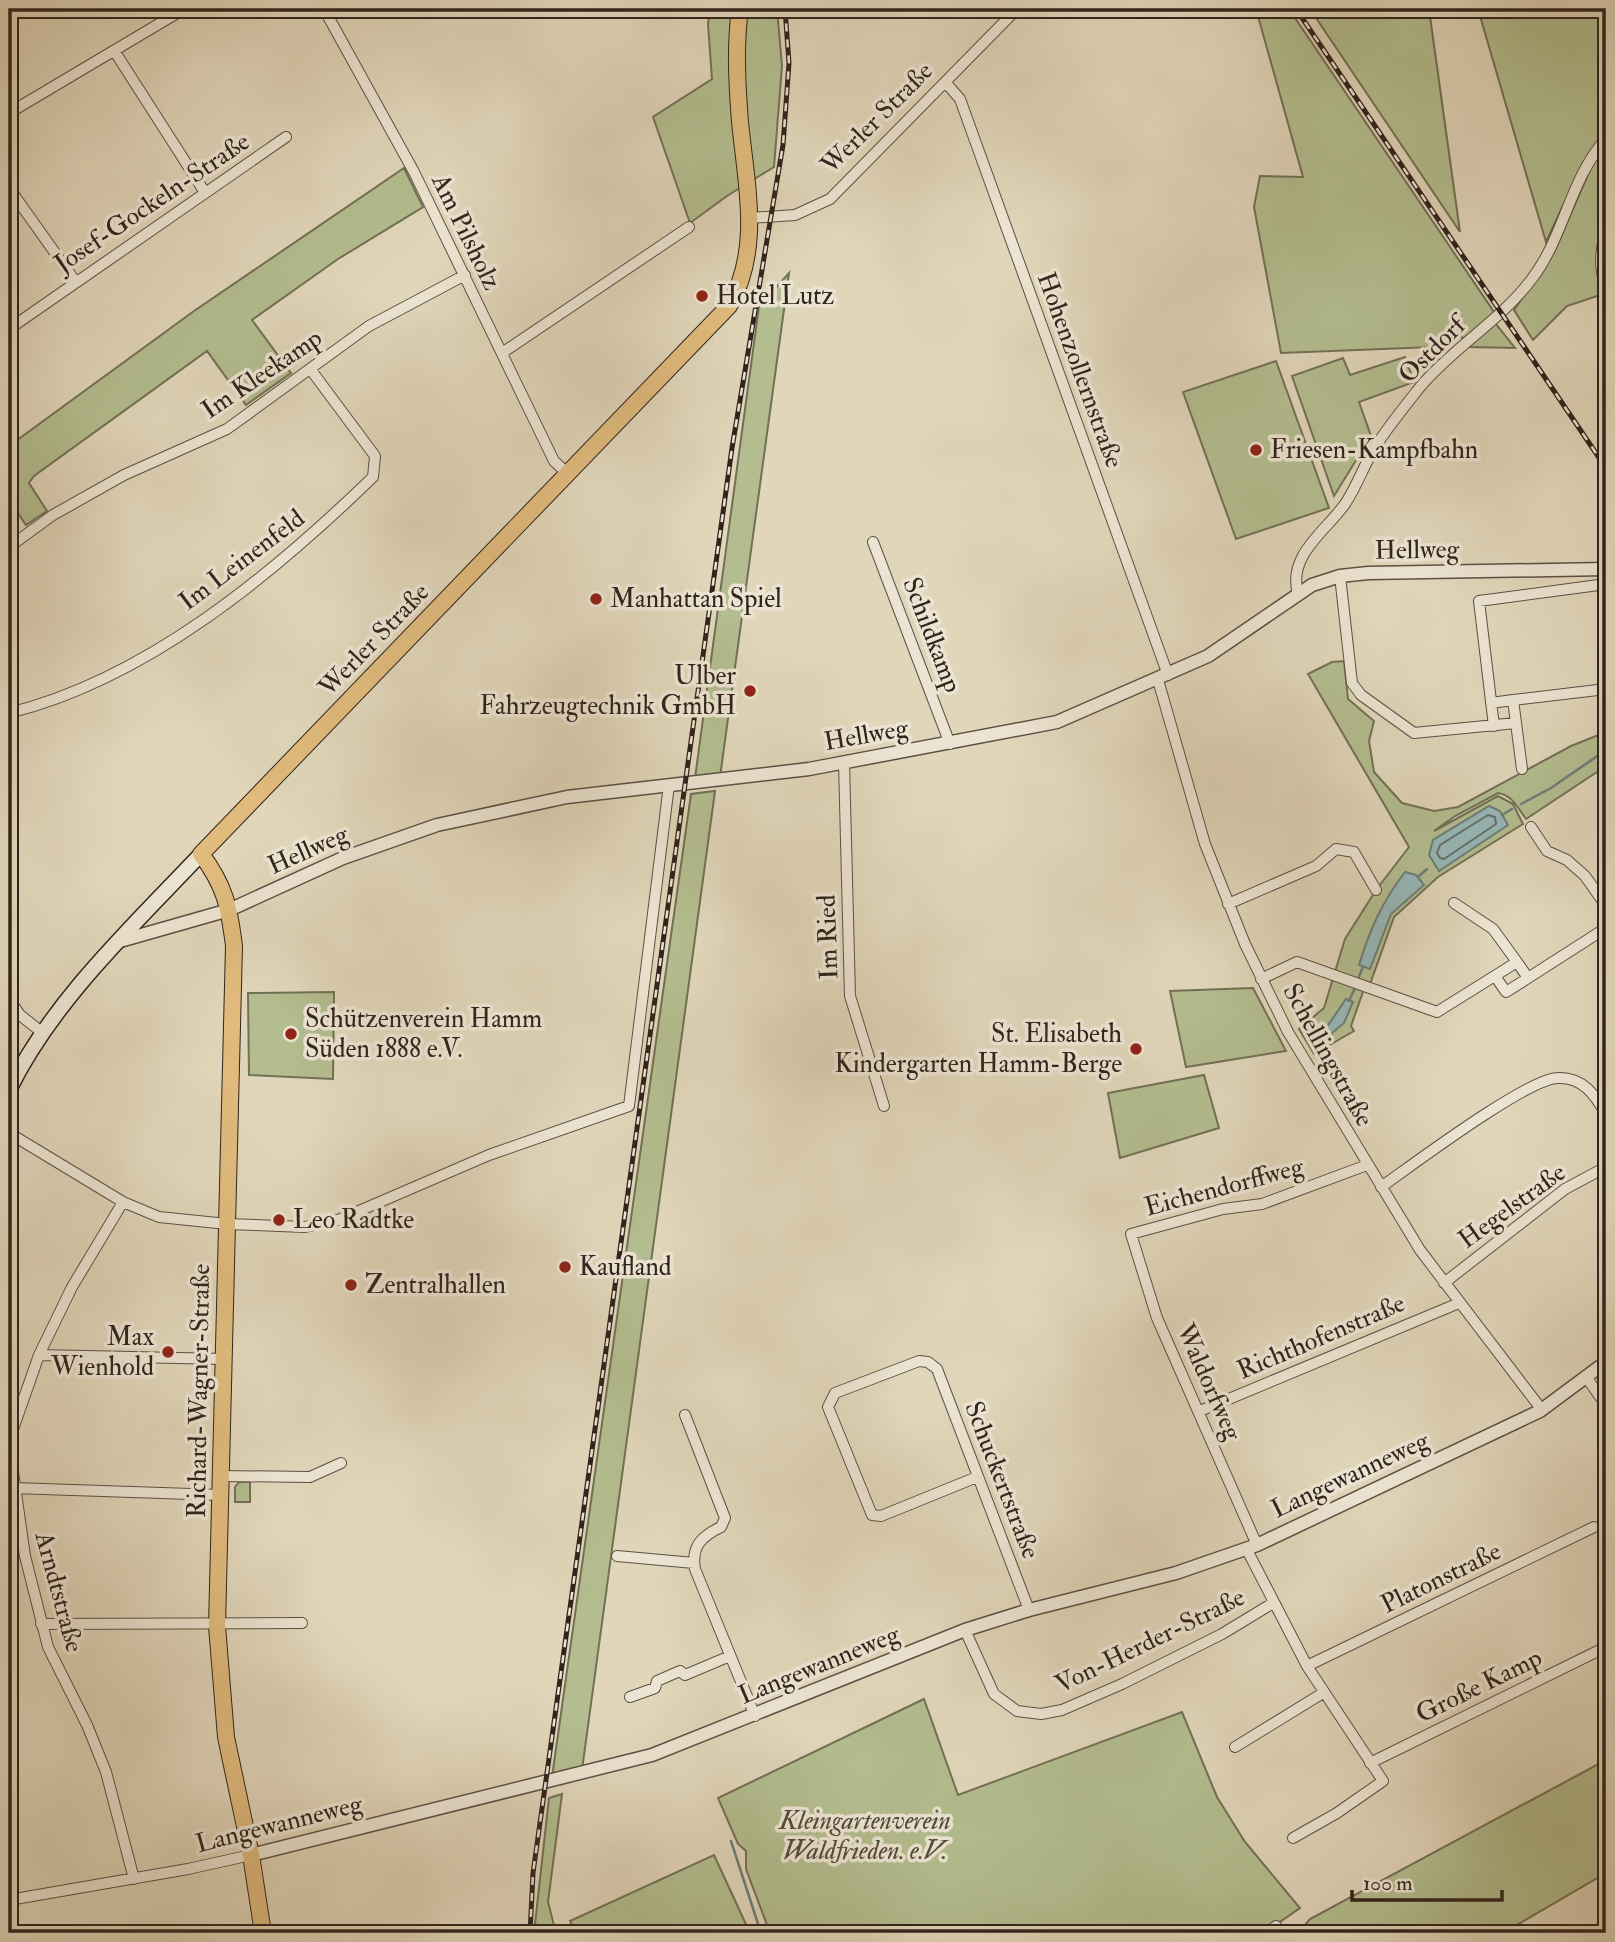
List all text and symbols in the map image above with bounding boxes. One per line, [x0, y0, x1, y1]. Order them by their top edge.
street label: Werler Straße [814, 55, 940, 181]
street label: Josef-Gockeln-Straße [47, 126, 256, 281]
street label: Am Pilsholz [424, 168, 508, 296]
street label: Hohenzollernstraße [1030, 268, 1130, 472]
place label: Hotel Lutz [716, 280, 835, 312]
marker: Hotel Lutz [694, 288, 710, 304]
street label: Ostdorf [1392, 307, 1475, 390]
street label: Im Kleekamp [196, 322, 329, 427]
place label: Friesen-Kampfbahn [1270, 434, 1478, 467]
marker: Friesen-Kampfbahn [1248, 442, 1264, 458]
street label: Im Leinenfeld [173, 502, 311, 618]
street label: Hellweg [1374, 533, 1461, 567]
street label: Schildkamp [894, 573, 969, 698]
street label: Werler Straße [311, 577, 436, 704]
place label: Manhattan Spiel [610, 583, 782, 616]
marker: Manhattan Spiel [588, 591, 604, 607]
place label: Ulber Fahrzeugtechnik GmbH [479, 660, 736, 722]
marker: Ulber Fahrzeugtechnik GmbH [742, 683, 758, 699]
street label: Hellweg [822, 712, 912, 758]
street label: Hellweg [263, 818, 354, 882]
street label: Im Ried [811, 894, 845, 980]
street label: Schellingstraße [1276, 978, 1380, 1132]
place label: Schützenverein Hamm Süden 1888 e.V. [305, 1003, 542, 1065]
place label: St. Elisabeth Kindergarten Hamm-Berge [835, 1018, 1122, 1080]
marker: Schützenverein Hamm Süden 1888 e.V. [283, 1026, 299, 1042]
marker: St. Elisabeth Kindergarten Hamm-Berge [1128, 1041, 1144, 1057]
street label: Eichendorffweg [1141, 1150, 1308, 1224]
street label: Hegelstraße [1452, 1156, 1572, 1256]
place label: Leo Radtke [293, 1204, 414, 1236]
marker: Leo Radtke [271, 1212, 287, 1228]
place label: Kaufland [579, 1251, 672, 1283]
marker: Kaufland [557, 1259, 573, 1275]
street label: Richard-Wagner-Straße [181, 1263, 217, 1518]
place label: Zentralhallen [365, 1269, 506, 1301]
marker: Zentralhallen [343, 1277, 359, 1293]
street label: Richthofenstraße [1232, 1287, 1410, 1387]
street label: Waldorfweg [1169, 1318, 1249, 1446]
place label: Max Wienhold [50, 1321, 154, 1383]
marker: Max Wienhold [160, 1344, 176, 1360]
street label: Schuckertstraße [957, 1397, 1047, 1563]
street label: Langewanneweg [1266, 1424, 1435, 1526]
street label: Arndtstraße [27, 1527, 90, 1656]
street label: Platonstraße [1376, 1535, 1506, 1621]
street label: Von-Herder-Straße [1050, 1581, 1250, 1701]
street label: Langewanneweg [734, 1618, 905, 1712]
street label: Große Kamp [1411, 1642, 1548, 1731]
street label: Langewanneweg [192, 1788, 367, 1860]
park label: Kleingartenverein Waldfrieden. e.V. [777, 1805, 951, 1867]
scale bar [1352, 1858, 1503, 1902]
text: 100 m [1363, 1870, 1413, 1897]

